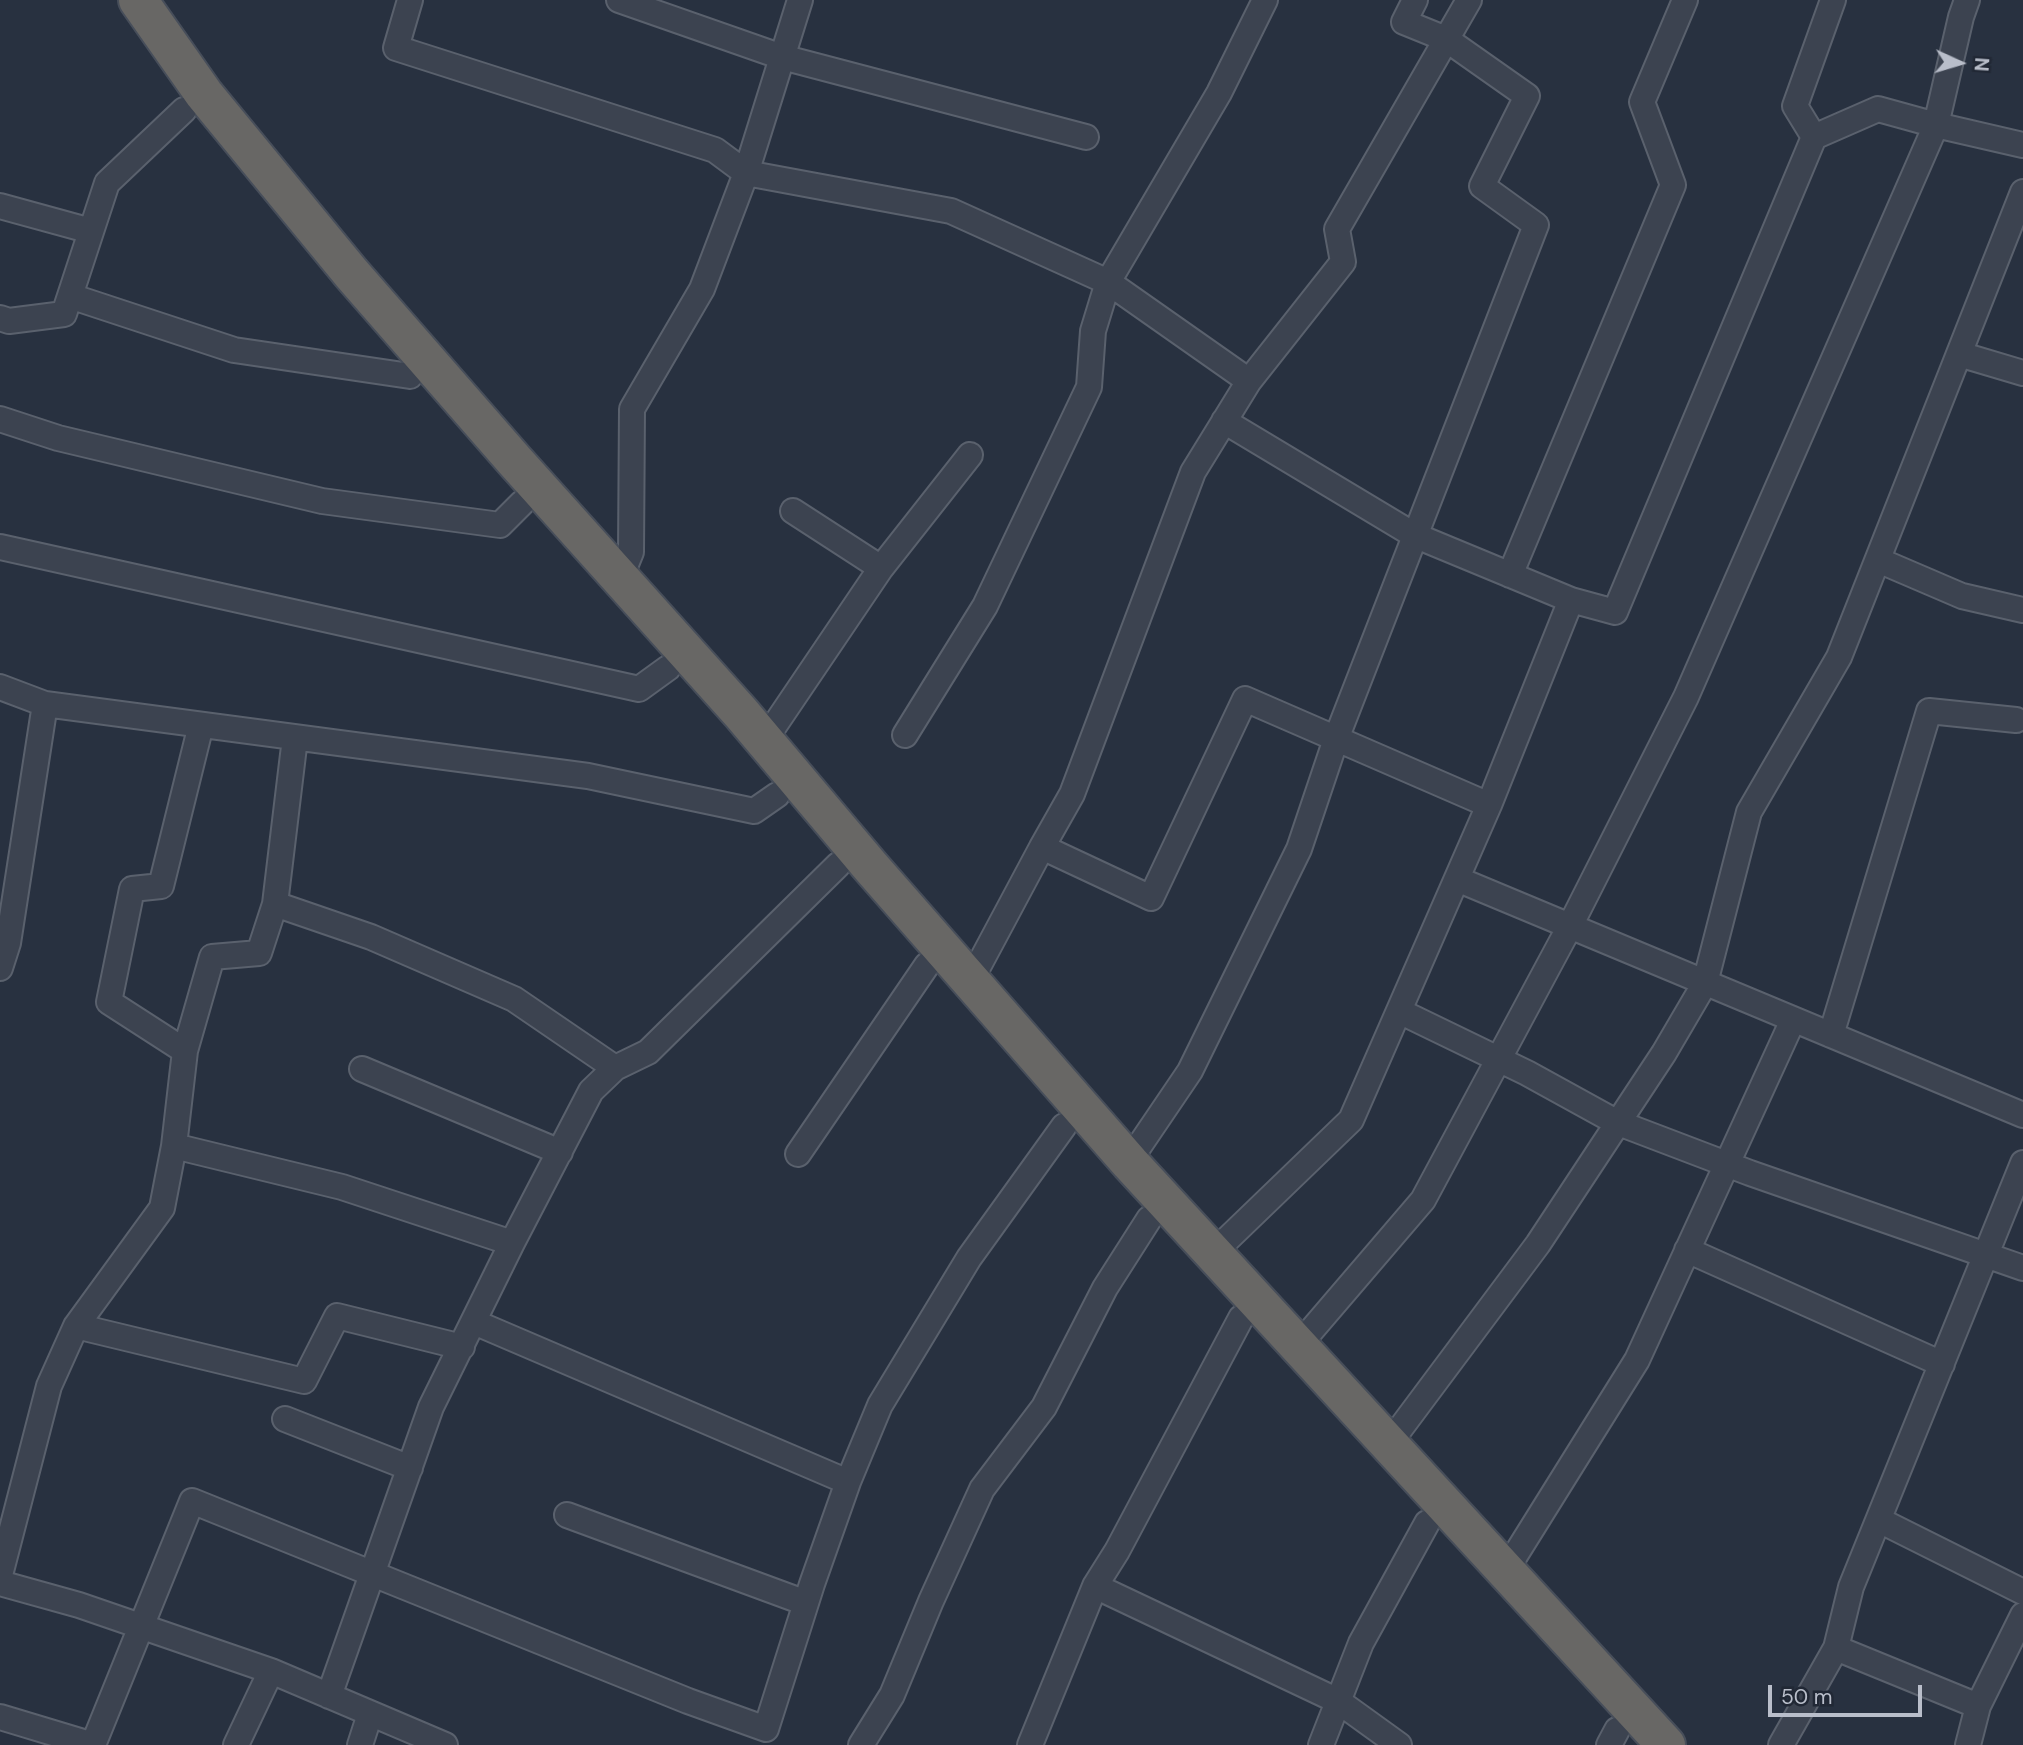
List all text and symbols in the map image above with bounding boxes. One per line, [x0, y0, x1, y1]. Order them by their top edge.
north arrow [1925, 28, 1995, 98]
text: N [1968, 57, 1994, 72]
scale bar [1771, 1672, 1925, 1716]
text: 50 m [1781, 1683, 1832, 1711]

